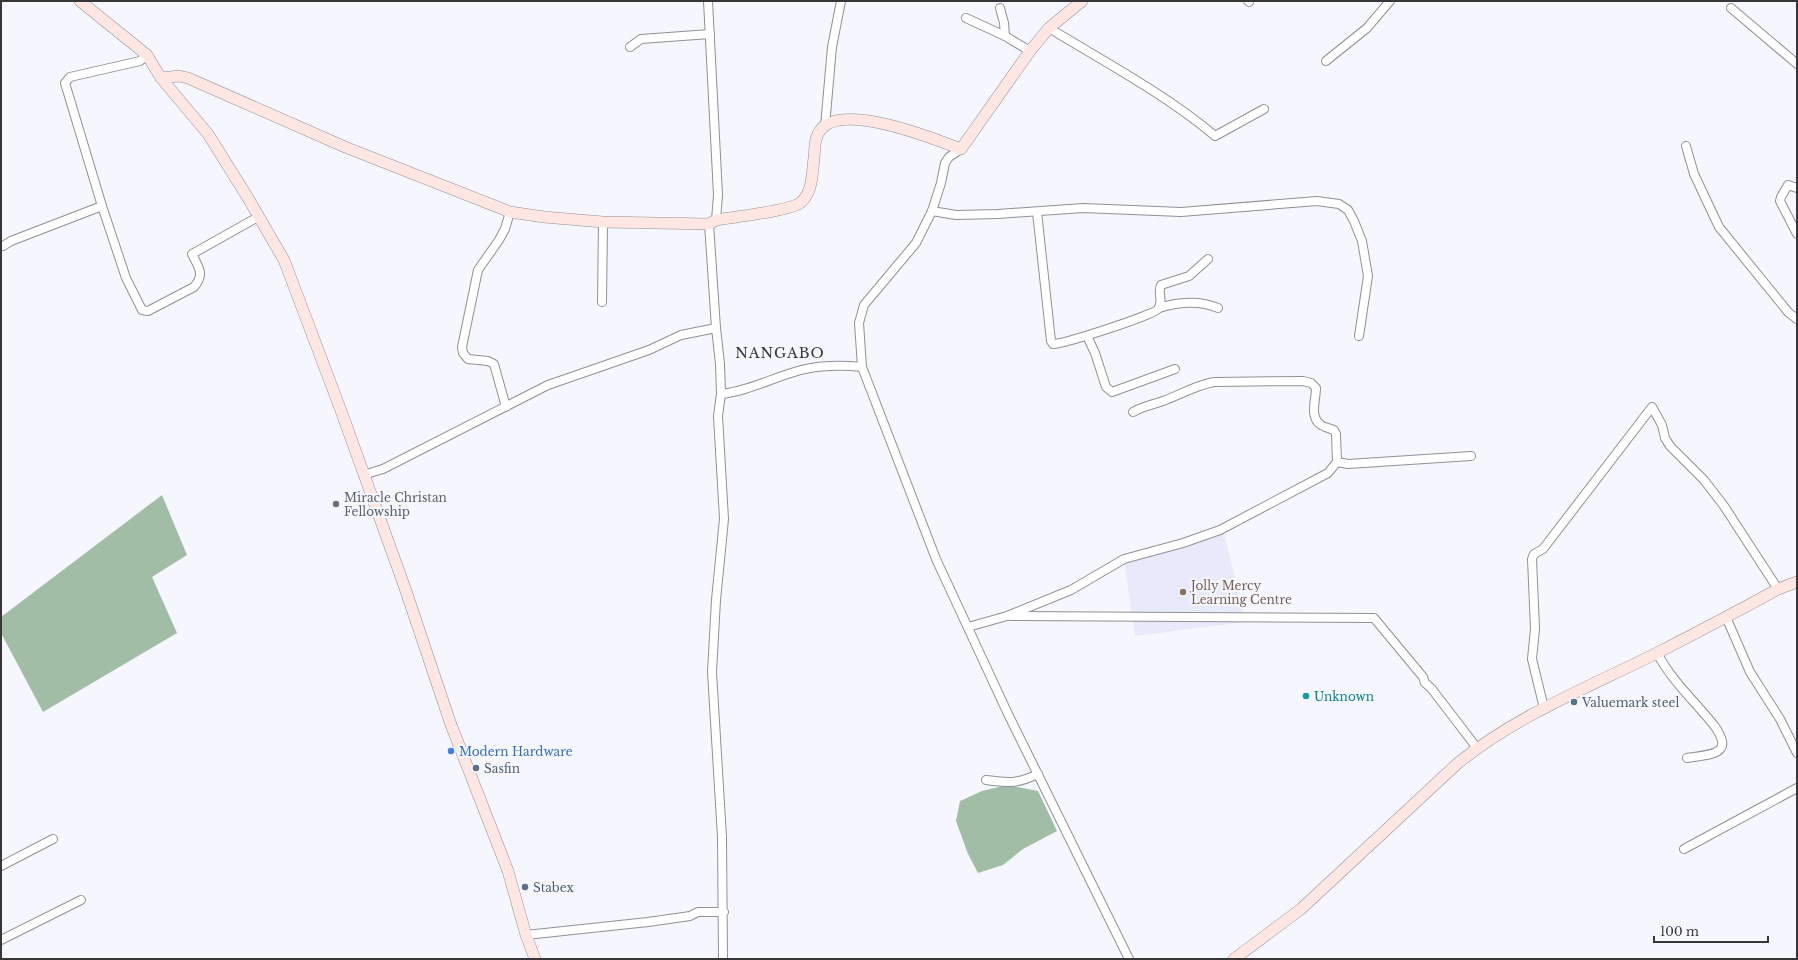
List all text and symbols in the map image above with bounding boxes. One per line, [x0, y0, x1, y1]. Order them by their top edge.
district label: NANGABO [735, 344, 825, 362]
place label: Miracle Christan Fellowship [344, 490, 447, 519]
marker: Miracle Christan Fellowship [331, 499, 341, 509]
place label: Jolly Mercy Learning Centre [1189, 578, 1292, 607]
marker: Jolly Mercy Learning Centre [1178, 587, 1188, 597]
place label: Unknown [1314, 689, 1374, 704]
marker: Unknown [1301, 691, 1311, 701]
place label: Valuemark steel [1581, 695, 1679, 710]
marker: Valuemark steel [1569, 697, 1579, 707]
place label: Modern Hardware [459, 744, 573, 759]
marker: Modern Hardware [446, 746, 456, 756]
place label: Sasfin [484, 761, 520, 776]
marker: Sasfin [471, 763, 481, 773]
place label: Stabex [533, 880, 575, 895]
marker: Stabex [520, 882, 530, 892]
scale bar [1654, 918, 1768, 944]
text: 100 m [1660, 924, 1699, 939]

